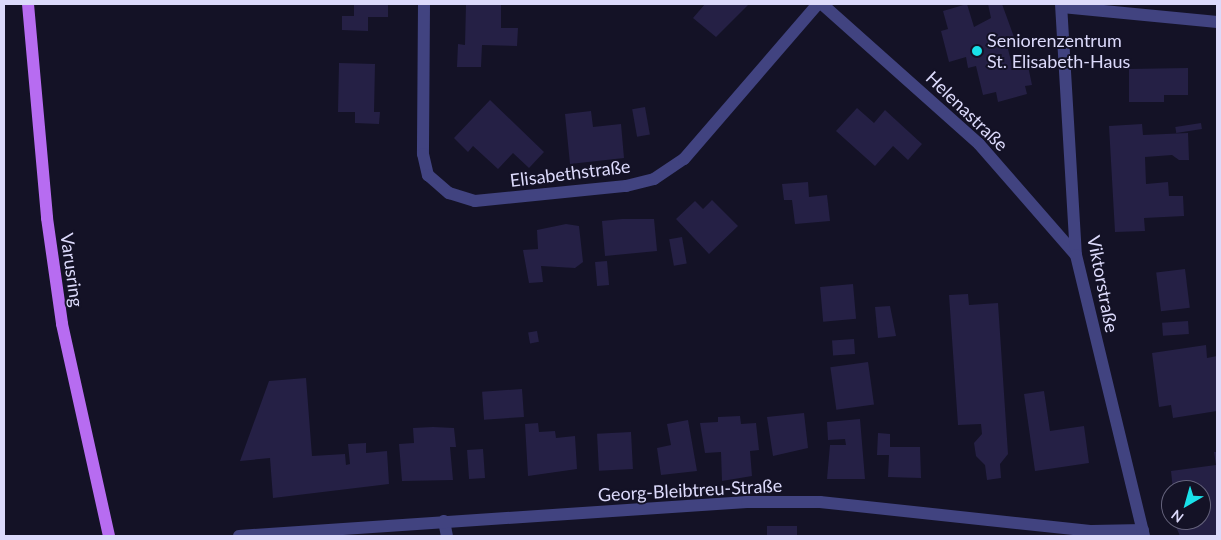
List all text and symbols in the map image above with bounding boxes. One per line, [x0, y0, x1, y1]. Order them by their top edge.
place label: Seniorenzentrum St. Elisabeth-Haus [987, 30, 1130, 72]
marker: Seniorenzentrum St. Elisabeth-Haus [971, 45, 983, 57]
street label: Helenastraße [922, 67, 1012, 155]
street label: Elisabethstraße [509, 155, 631, 191]
street label: Varusring [56, 232, 88, 308]
street label: Viktorstraße [1083, 234, 1123, 334]
street label: Georg-Bleibtreu-Straße [597, 474, 783, 506]
north arrow [1161, 480, 1211, 530]
text: N [1168, 506, 1187, 526]

